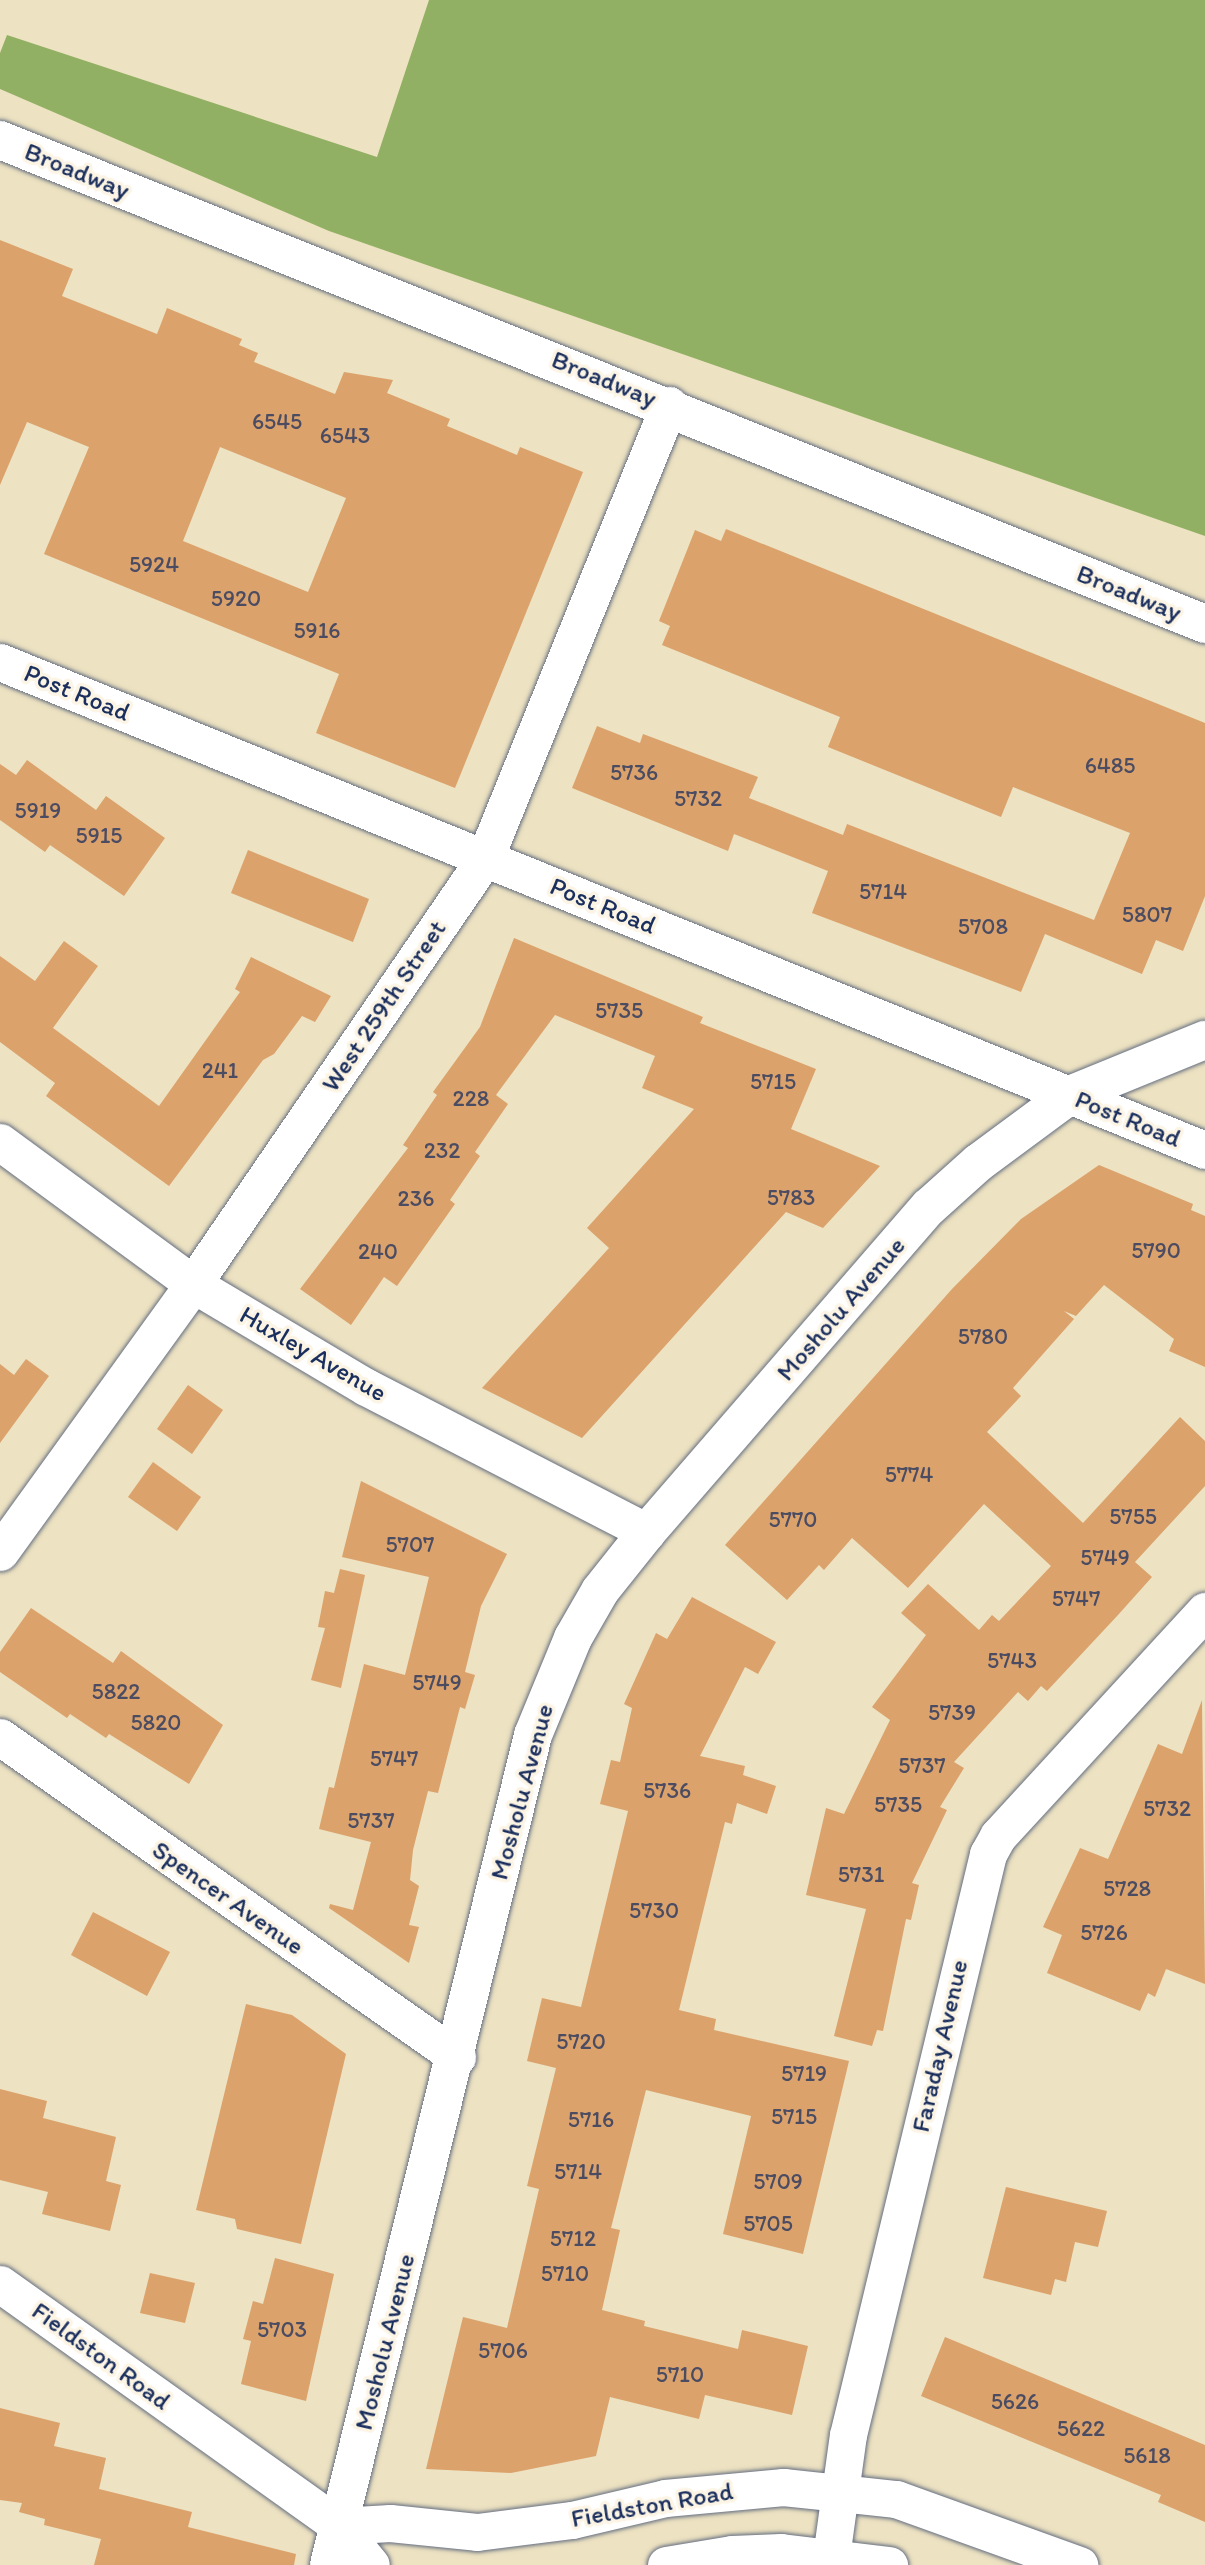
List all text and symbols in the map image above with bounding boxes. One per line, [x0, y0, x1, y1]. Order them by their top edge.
street label: Broadway [20, 136, 134, 206]
street label: Broadway [547, 344, 661, 414]
house number: 6545 [252, 407, 302, 435]
house number: 6543 [320, 421, 370, 449]
house number: 5924 [129, 550, 179, 578]
street label: Broadway [1072, 558, 1186, 628]
house number: 5920 [211, 584, 261, 612]
house number: 5916 [294, 616, 340, 644]
street label: Post Road [20, 658, 134, 728]
house number: 6485 [1085, 751, 1135, 779]
house number: 5736 [610, 758, 658, 786]
house number: 5732 [674, 784, 722, 812]
house number: 5919 [15, 796, 61, 824]
house number: 5915 [76, 821, 122, 849]
street label: Post Road [546, 871, 660, 941]
house number: 5714 [859, 877, 907, 905]
house number: 5807 [1122, 900, 1172, 928]
house number: 5708 [958, 912, 1008, 940]
street label: West 259th Street [315, 915, 453, 1097]
house number: 5735 [595, 996, 643, 1024]
house number: 241 [202, 1056, 238, 1084]
house number: 5715 [750, 1067, 796, 1095]
house number: 228 [453, 1084, 489, 1112]
street label: Post Road [1071, 1084, 1185, 1154]
house number: 232 [424, 1136, 460, 1164]
house number: 5783 [767, 1183, 815, 1211]
house number: 236 [398, 1184, 434, 1212]
street label: Mosholu Avenue [770, 1231, 912, 1387]
house number: 5790 [1131, 1236, 1181, 1264]
house number: 240 [358, 1237, 398, 1265]
street label: Huxley Avenue [234, 1299, 392, 1409]
house number: 5780 [958, 1322, 1008, 1350]
house number: 5774 [885, 1460, 933, 1488]
house number: 5755 [1109, 1502, 1157, 1530]
house number: 5770 [768, 1505, 818, 1533]
house number: 5707 [385, 1530, 435, 1558]
house number: 5749 [1080, 1543, 1130, 1571]
house number: 5747 [1052, 1584, 1100, 1612]
house number: 5743 [987, 1646, 1037, 1674]
house number: 5749 [412, 1668, 462, 1696]
house number: 5822 [92, 1677, 140, 1705]
house number: 5739 [928, 1698, 976, 1726]
street label: Mosholu Avenue [484, 1701, 560, 1883]
house number: 5820 [131, 1708, 181, 1736]
house number: 5747 [370, 1744, 418, 1772]
house number: 5737 [898, 1751, 946, 1779]
house number: 5736 [643, 1776, 691, 1804]
house number: 5735 [874, 1790, 922, 1818]
house number: 5732 [1143, 1794, 1191, 1822]
house number: 5737 [347, 1806, 395, 1834]
street label: Spencer Avenue [147, 1835, 309, 1961]
house number: 5731 [838, 1860, 884, 1888]
house number: 5728 [1103, 1874, 1151, 1902]
house number: 5730 [629, 1896, 679, 1924]
house number: 5726 [1080, 1918, 1128, 1946]
street label: Faraday Avenue [905, 1957, 975, 2135]
house number: 5720 [556, 2027, 606, 2055]
house number: 5719 [781, 2059, 827, 2087]
house number: 5715 [771, 2102, 817, 2130]
house number: 5716 [568, 2105, 614, 2133]
house number: 5714 [554, 2157, 602, 2185]
house number: 5709 [753, 2167, 803, 2195]
house number: 5705 [743, 2209, 793, 2237]
house number: 5712 [550, 2224, 596, 2252]
street label: Mosholu Avenue [348, 2251, 422, 2433]
house number: 5710 [541, 2259, 589, 2287]
street label: Fieldston Road [25, 2295, 177, 2417]
house number: 5703 [257, 2315, 307, 2343]
house number: 5706 [478, 2336, 528, 2364]
house number: 5710 [656, 2360, 704, 2388]
house number: 5626 [991, 2387, 1039, 2415]
house number: 5622 [1057, 2414, 1105, 2442]
house number: 5618 [1123, 2441, 1171, 2469]
street label: Fieldston Road [569, 2475, 735, 2535]

